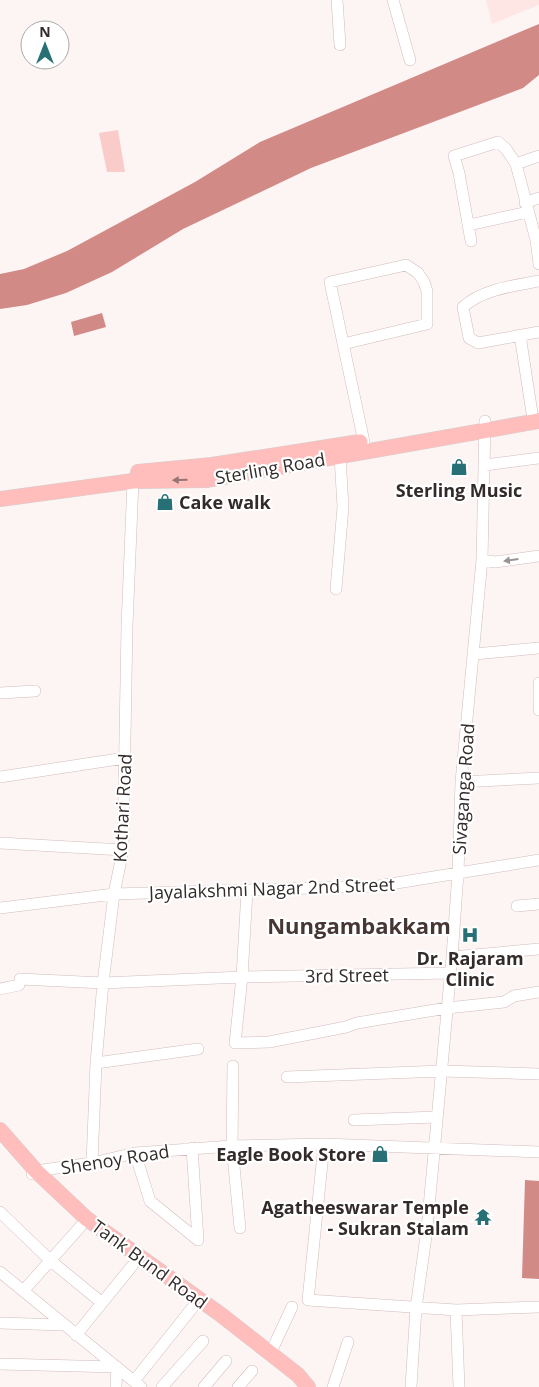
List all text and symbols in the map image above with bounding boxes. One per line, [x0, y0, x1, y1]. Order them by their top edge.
north arrow [20, 20, 70, 70]
text: N [39, 22, 51, 41]
street label: Sterling Road [213, 447, 327, 489]
shop icon: Sterling Music [449, 457, 469, 477]
one-way arrow [172, 476, 188, 484]
place label: Sterling Music [396, 478, 522, 502]
place label: Cake walk [179, 490, 272, 514]
shop icon: Cake walk [155, 492, 175, 512]
one-way arrow [502, 556, 518, 564]
street label: Sivaganga Road [446, 723, 480, 855]
street label: Kothari Road [107, 753, 137, 863]
street label: Jayalakshmi Nagar 2nd Street [147, 872, 395, 904]
district label: Nungambakkam [267, 910, 451, 940]
hospital icon: Dr. Rajaram Clinic [460, 925, 480, 945]
place label: Dr. Rajaram Clinic [416, 946, 524, 991]
street label: 3rd Street [305, 962, 389, 988]
street label: Shenoy Road [59, 1139, 171, 1179]
place label: Eagle Book Store [216, 1142, 366, 1166]
shop icon: Eagle Book Store [370, 1144, 390, 1164]
place label: Agatheeswarar Temple - Sukran Stalam [261, 1195, 469, 1240]
temple icon: Agatheeswarar Temple - Sukran Stalam [473, 1207, 493, 1227]
street label: Tank Bund Road [87, 1214, 213, 1314]

